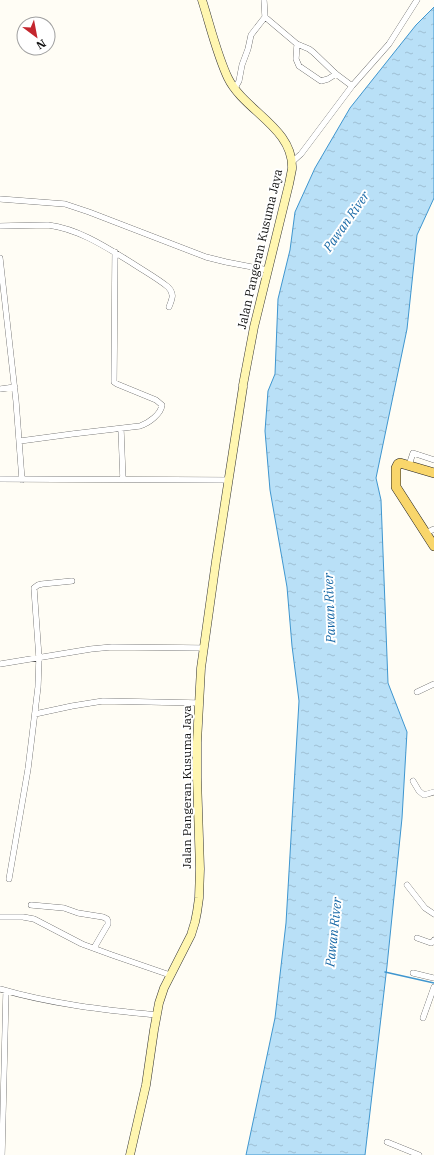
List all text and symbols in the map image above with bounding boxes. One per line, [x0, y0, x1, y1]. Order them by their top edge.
north arrow [16, 16, 56, 56]
text: N [34, 36, 49, 53]
street label: Jalan Pangeran Kusuma Jaya [234, 167, 285, 330]
water label: Pawan River [319, 188, 374, 256]
water label: Pawan River [320, 572, 339, 644]
street label: Jalan Pangeran Kusuma Jaya [179, 705, 194, 869]
water label: Pawan River [321, 896, 346, 969]

